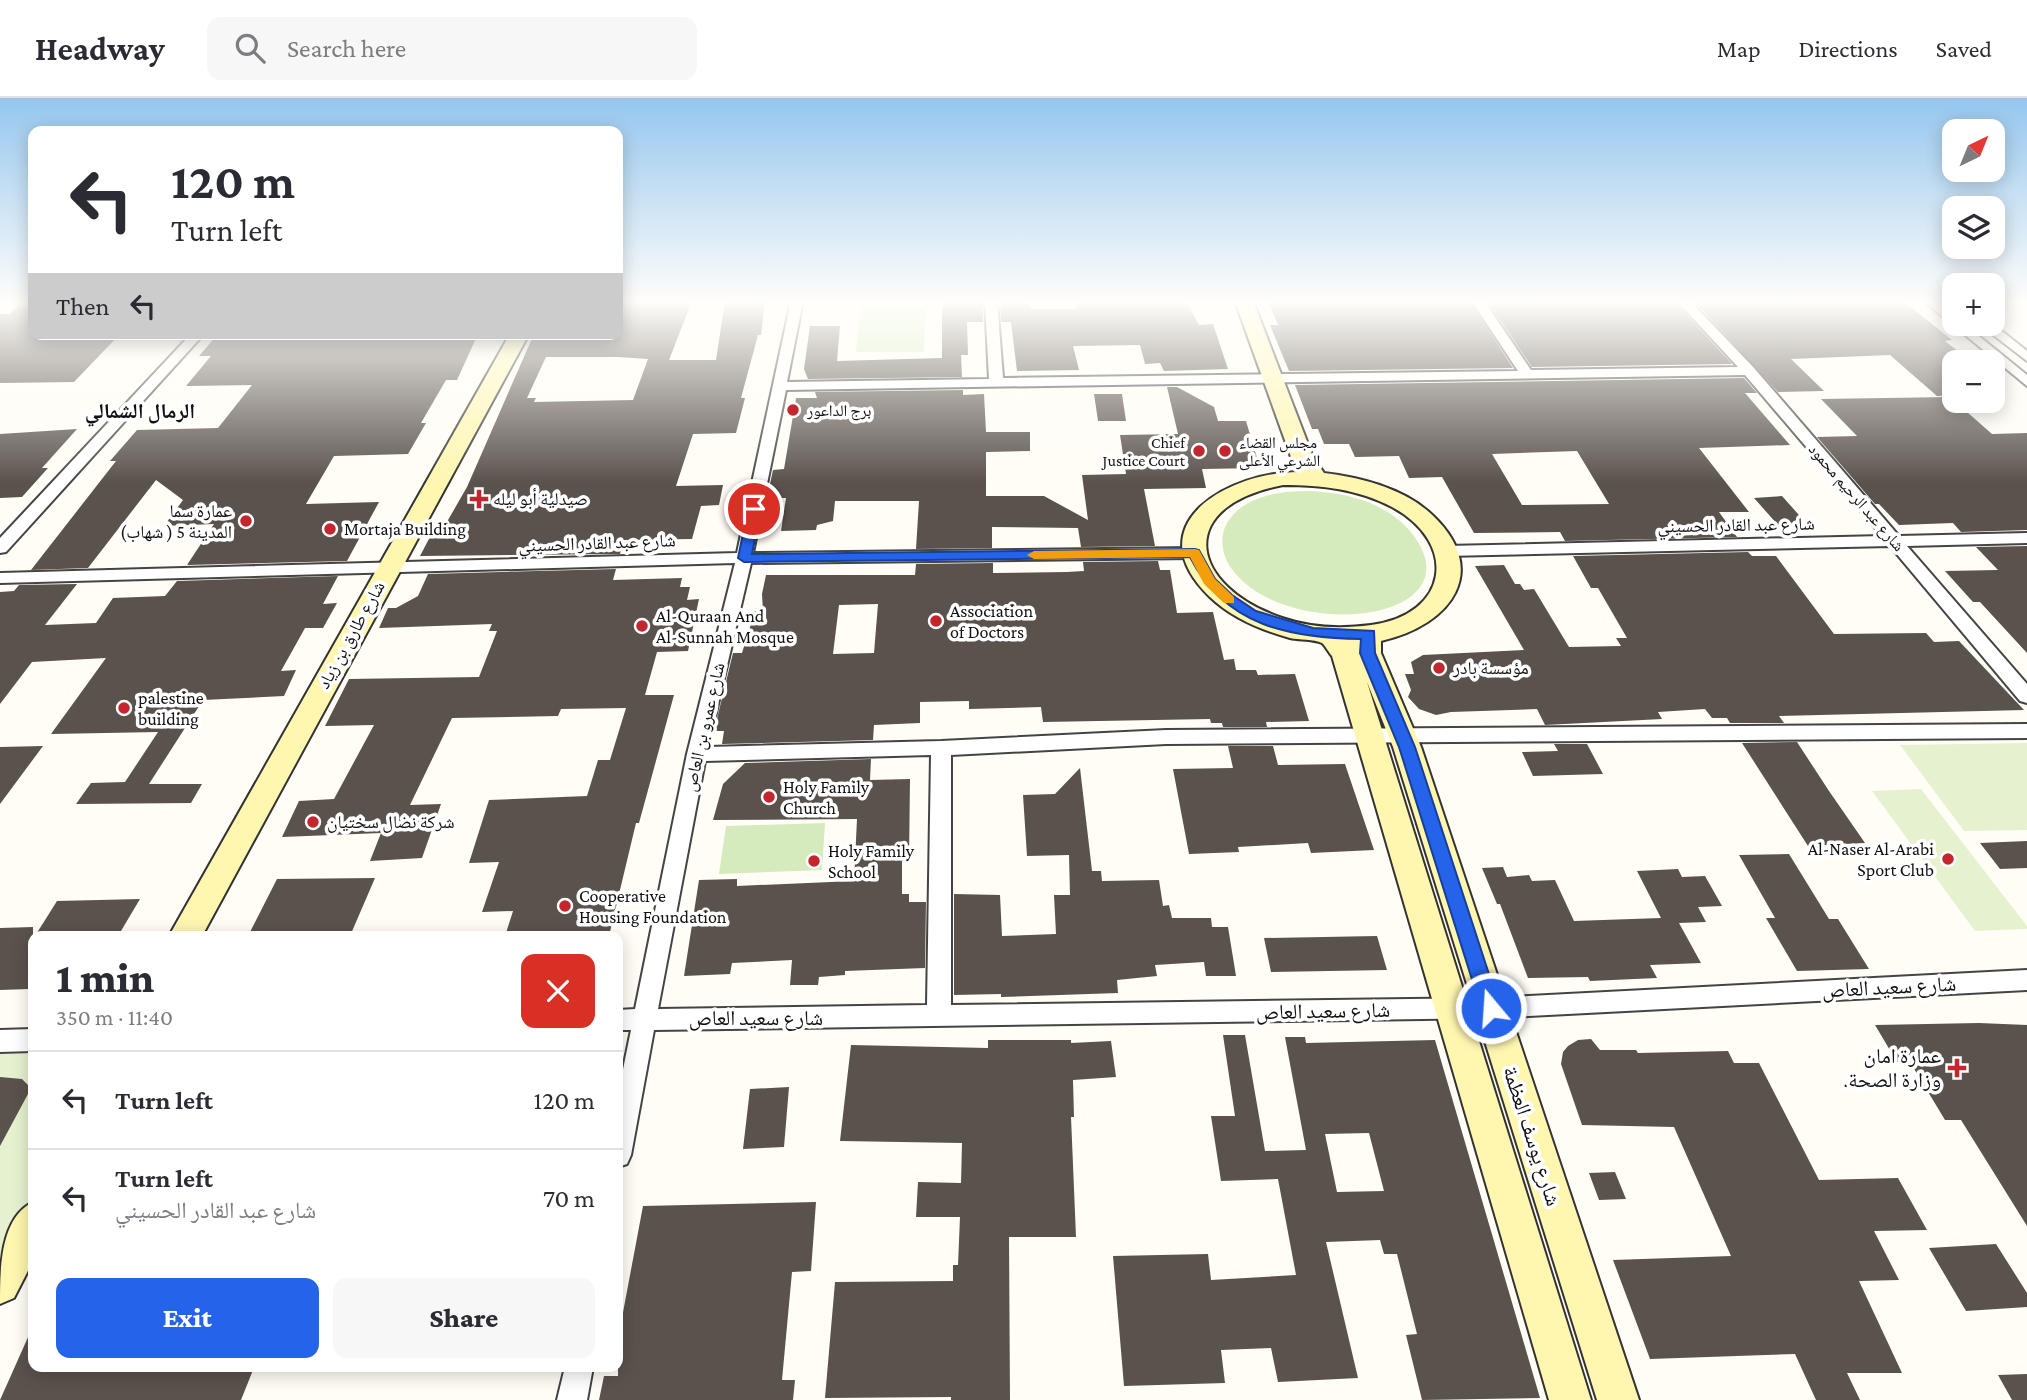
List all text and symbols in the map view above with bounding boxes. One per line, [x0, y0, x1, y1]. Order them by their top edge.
search box [207, 17, 697, 80]
icon: search [231, 29, 269, 67]
text: Headway [35, 30, 165, 67]
text: Search here [287, 34, 406, 63]
text: Map [1717, 35, 1761, 62]
text: Directions [1799, 35, 1898, 62]
text: Saved [1936, 35, 1992, 62]
north arrow [1942, 119, 2006, 182]
map controls [1942, 119, 2005, 413]
icon: left [56, 154, 147, 245]
text: 120 m [171, 154, 295, 209]
button: layers [1942, 196, 2005, 259]
text: Turn left [171, 212, 282, 248]
button: + [1942, 273, 2005, 336]
icon: left [124, 287, 162, 325]
text: Then [56, 292, 110, 321]
button: − [1942, 350, 2005, 413]
district label: الرمال الشمالي [85, 399, 195, 427]
marker: برج الداعور [785, 402, 801, 418]
place label: برج الداعور [806, 402, 871, 421]
place label: Chief Justice Court [1101, 434, 1186, 470]
place label: مجلس القضاء الشرعي الأعلى [1239, 434, 1320, 473]
street label: شارع عبد الرحيم محمود [1804, 440, 1908, 556]
marker: Chief Justice Court [1191, 443, 1207, 459]
marker: مجلس القضاء الشرعي الأعلى [1217, 443, 1233, 459]
pin [724, 479, 784, 539]
place label: صيدلية أبو ليله [493, 488, 588, 510]
icon: arrive [735, 490, 773, 528]
marker: صيدلية أبو ليله [471, 491, 487, 507]
place label: عمارة سما المدينة 5 ( شهاب) [120, 501, 232, 543]
marker: عمارة سما المدينة 5 ( شهاب) [238, 513, 254, 529]
street label: شارع عبد القادر الحسيني [1657, 514, 1815, 541]
place label: Mortaja Building [344, 519, 466, 540]
marker: Mortaja Building [322, 521, 338, 537]
street label: شارع عبد القادر الحسيني [518, 530, 676, 560]
street label: شارع طارق بن زياد [313, 578, 390, 693]
place label: Association of Doctors [950, 601, 1033, 642]
place label: Al-Quraan And Al-Sunnah Mosque [656, 606, 794, 647]
marker: Association of Doctors [928, 613, 944, 629]
marker: Al-Quraan And Al-Sunnah Mosque [634, 618, 650, 634]
place label: مؤسسة بادر [1452, 658, 1529, 679]
street label: شارع عمرو بن العاص [679, 660, 730, 794]
marker: مؤسسة بادر [1431, 660, 1447, 676]
place label: palestine building [138, 688, 204, 729]
marker: palestine building [116, 700, 132, 716]
place label: Holy Family Church [783, 777, 870, 818]
marker: Holy Family Church [761, 789, 777, 805]
place label: شركة نضال سختيان [327, 812, 455, 833]
marker: شركة نضال سختيان [305, 814, 321, 830]
place label: Al-Naser Al-Arabi Sport Club [1808, 839, 1934, 880]
place label: Holy Family School [828, 841, 915, 882]
marker: Al-Naser Al-Arabi Sport Club [1940, 851, 1956, 867]
marker: Holy Family School [806, 853, 822, 869]
place label: Cooperative Housing Foundation [579, 886, 727, 927]
marker: Cooperative Housing Foundation [557, 898, 573, 914]
text: 1 min [56, 954, 154, 1001]
button: close [521, 954, 595, 1028]
position arrow [1454, 971, 1528, 1045]
street label: شارع سعيد العاص [1821, 972, 1957, 1003]
street label: شارع سعيد العاص [1256, 998, 1390, 1025]
text: 350 m · 11:40 [56, 1004, 173, 1030]
street label: شارع سعيد العاص [689, 1006, 823, 1031]
place label: عمارة امان .وزارة الصحة [1843, 1044, 1941, 1092]
marker: عمارة امان .وزارة الصحة [1947, 1058, 1967, 1078]
street label: شارع يوسف العظمة [1497, 1063, 1566, 1209]
icon: left [56, 1081, 94, 1119]
text: Turn left [115, 1086, 213, 1115]
text: 120 m [534, 1086, 595, 1115]
text: Turn left [115, 1164, 213, 1193]
icon: left [56, 1179, 94, 1217]
text: 70 m [543, 1184, 595, 1213]
text: شارع عبد القادر الحسيني [115, 1197, 316, 1223]
button: Exit [56, 1278, 319, 1358]
button: Share [333, 1278, 595, 1358]

